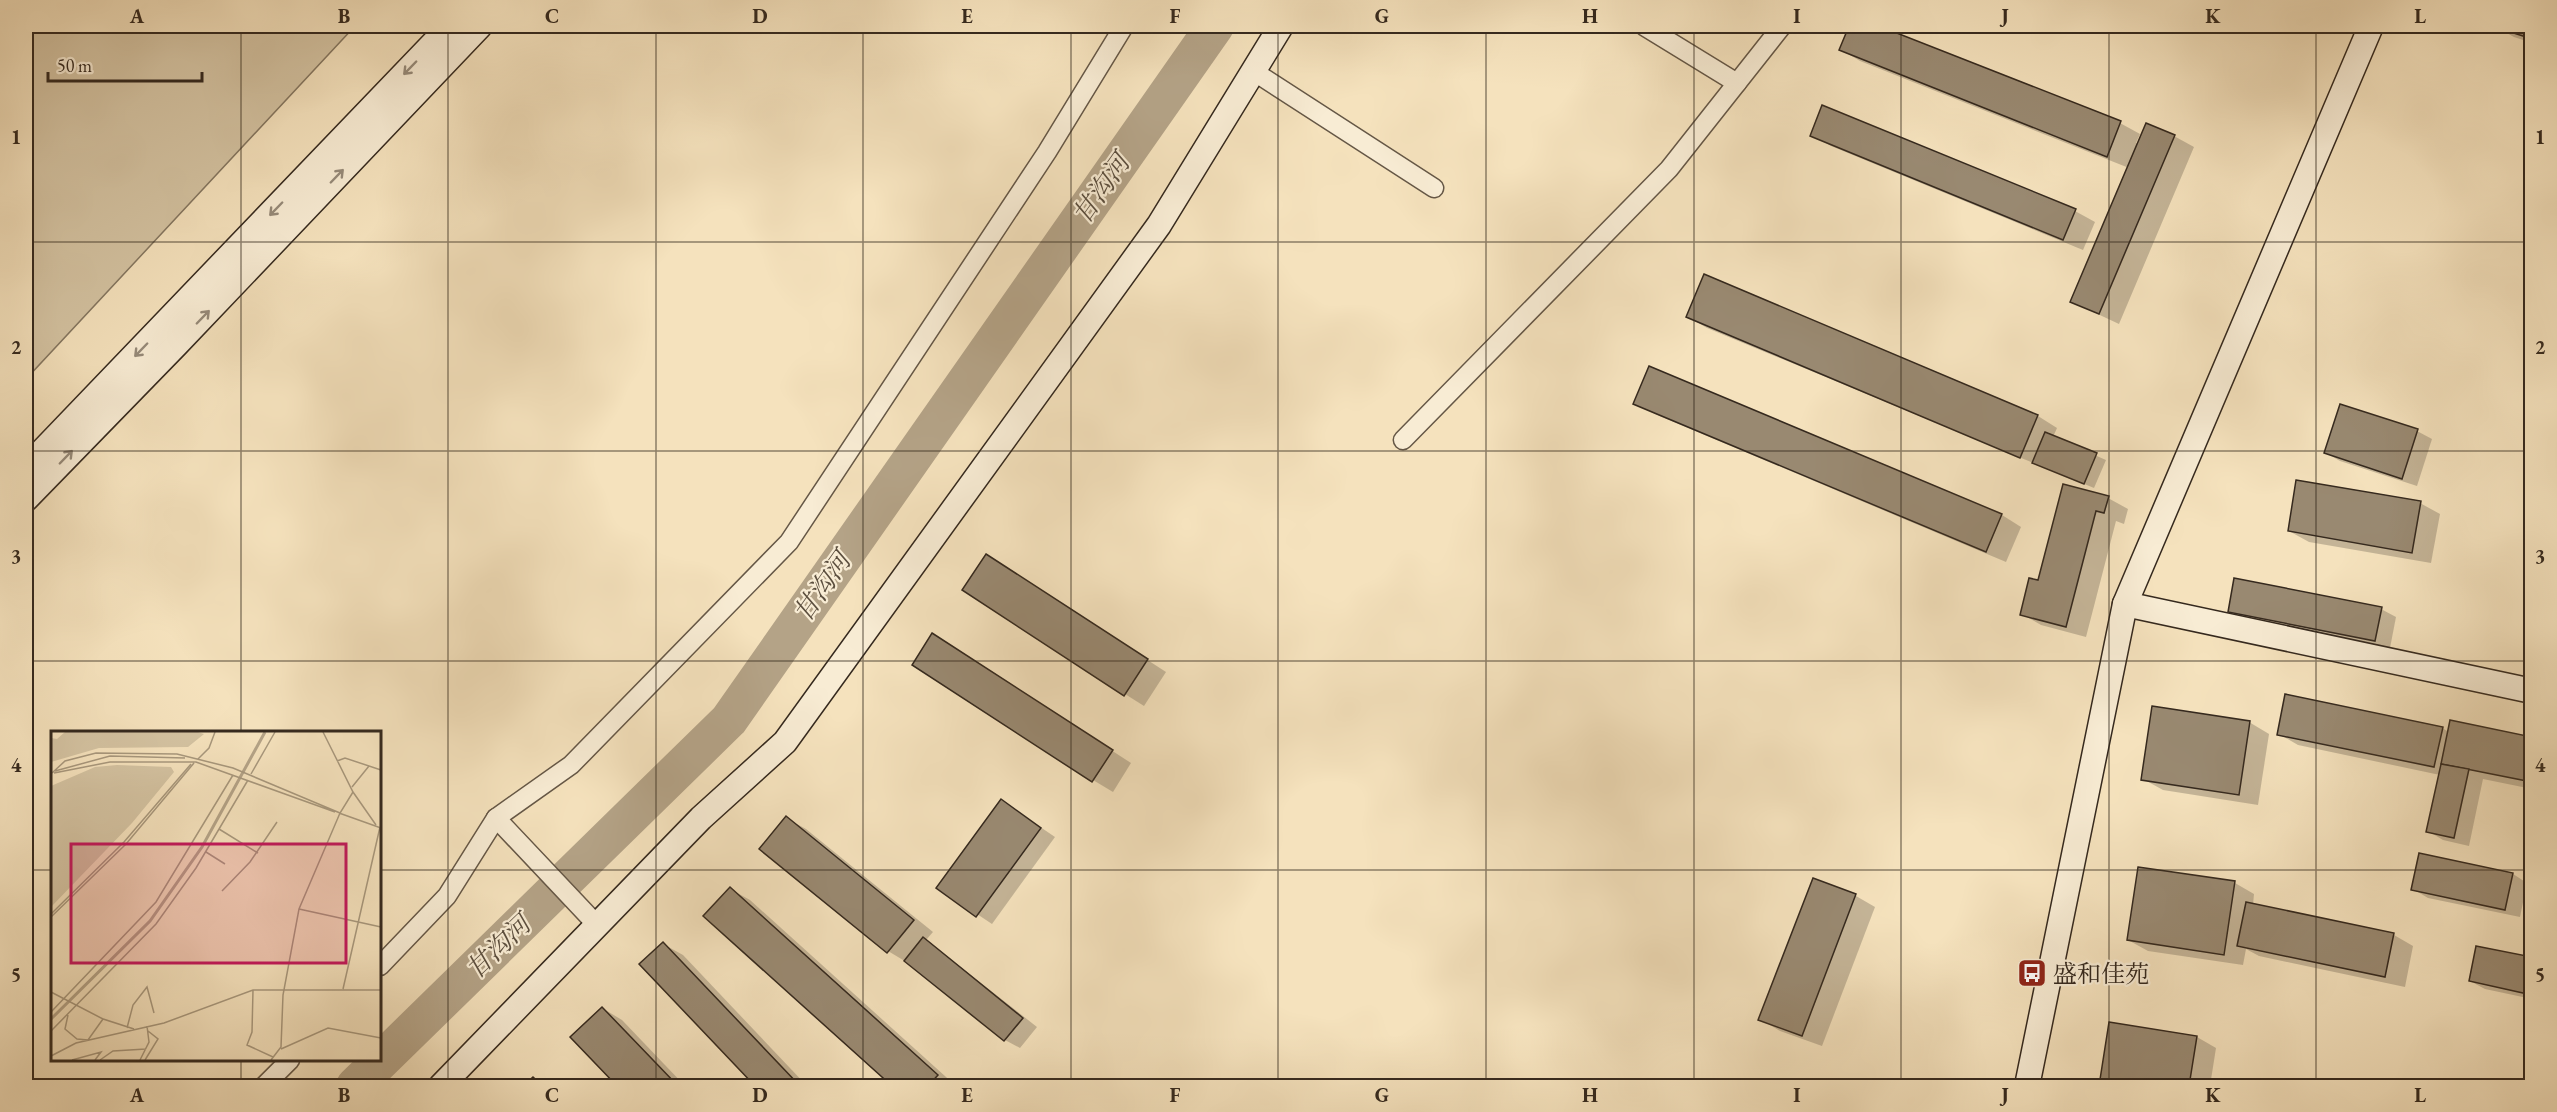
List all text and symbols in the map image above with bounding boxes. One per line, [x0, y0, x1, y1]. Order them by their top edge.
text: A [129, 3, 145, 29]
text: B [338, 3, 350, 29]
text: C [545, 3, 559, 29]
text: D [752, 3, 768, 29]
text: E [961, 3, 973, 29]
text: F [1170, 3, 1181, 29]
text: G [1375, 3, 1389, 29]
text: H [1582, 3, 1598, 29]
text: I [1793, 3, 1801, 29]
text: J [1999, 3, 2009, 29]
text: K [2205, 3, 2221, 29]
text: L [2414, 3, 2426, 29]
scale bar [48, 45, 202, 83]
text: 50 m [57, 54, 92, 77]
one-way arrow [403, 60, 417, 75]
text: 1 [11, 124, 21, 150]
text: 1 [2535, 124, 2545, 150]
water label: 甘沟河 [1065, 144, 1140, 231]
one-way arrow [330, 168, 344, 183]
one-way arrow [268, 202, 283, 217]
one-way arrow [195, 310, 210, 325]
text: 2 [11, 334, 22, 360]
text: 2 [2535, 334, 2546, 360]
one-way arrow [134, 343, 148, 358]
one-way arrow [59, 449, 74, 464]
water label: 甘沟河 [786, 542, 861, 629]
text: 3 [11, 543, 21, 569]
text: 3 [2535, 543, 2545, 569]
inset map [51, 731, 381, 1061]
text: 4 [11, 752, 22, 778]
text: 4 [2535, 752, 2546, 778]
water label: 甘沟河 [458, 905, 541, 986]
bus stop icon: 盛和佳苑 [2016, 957, 2048, 989]
place label: 盛和佳苑 [2053, 958, 2149, 989]
text: 5 [11, 961, 21, 987]
text: 5 [2535, 961, 2545, 987]
text: A [129, 1082, 145, 1108]
text: B [338, 1082, 350, 1108]
text: C [545, 1082, 559, 1108]
text: D [752, 1082, 768, 1108]
text: E [961, 1082, 973, 1108]
text: F [1170, 1082, 1181, 1108]
text: G [1375, 1082, 1389, 1108]
text: H [1582, 1082, 1598, 1108]
text: I [1793, 1082, 1801, 1108]
text: J [1999, 1082, 2009, 1108]
text: K [2205, 1082, 2221, 1108]
text: L [2414, 1082, 2426, 1108]

